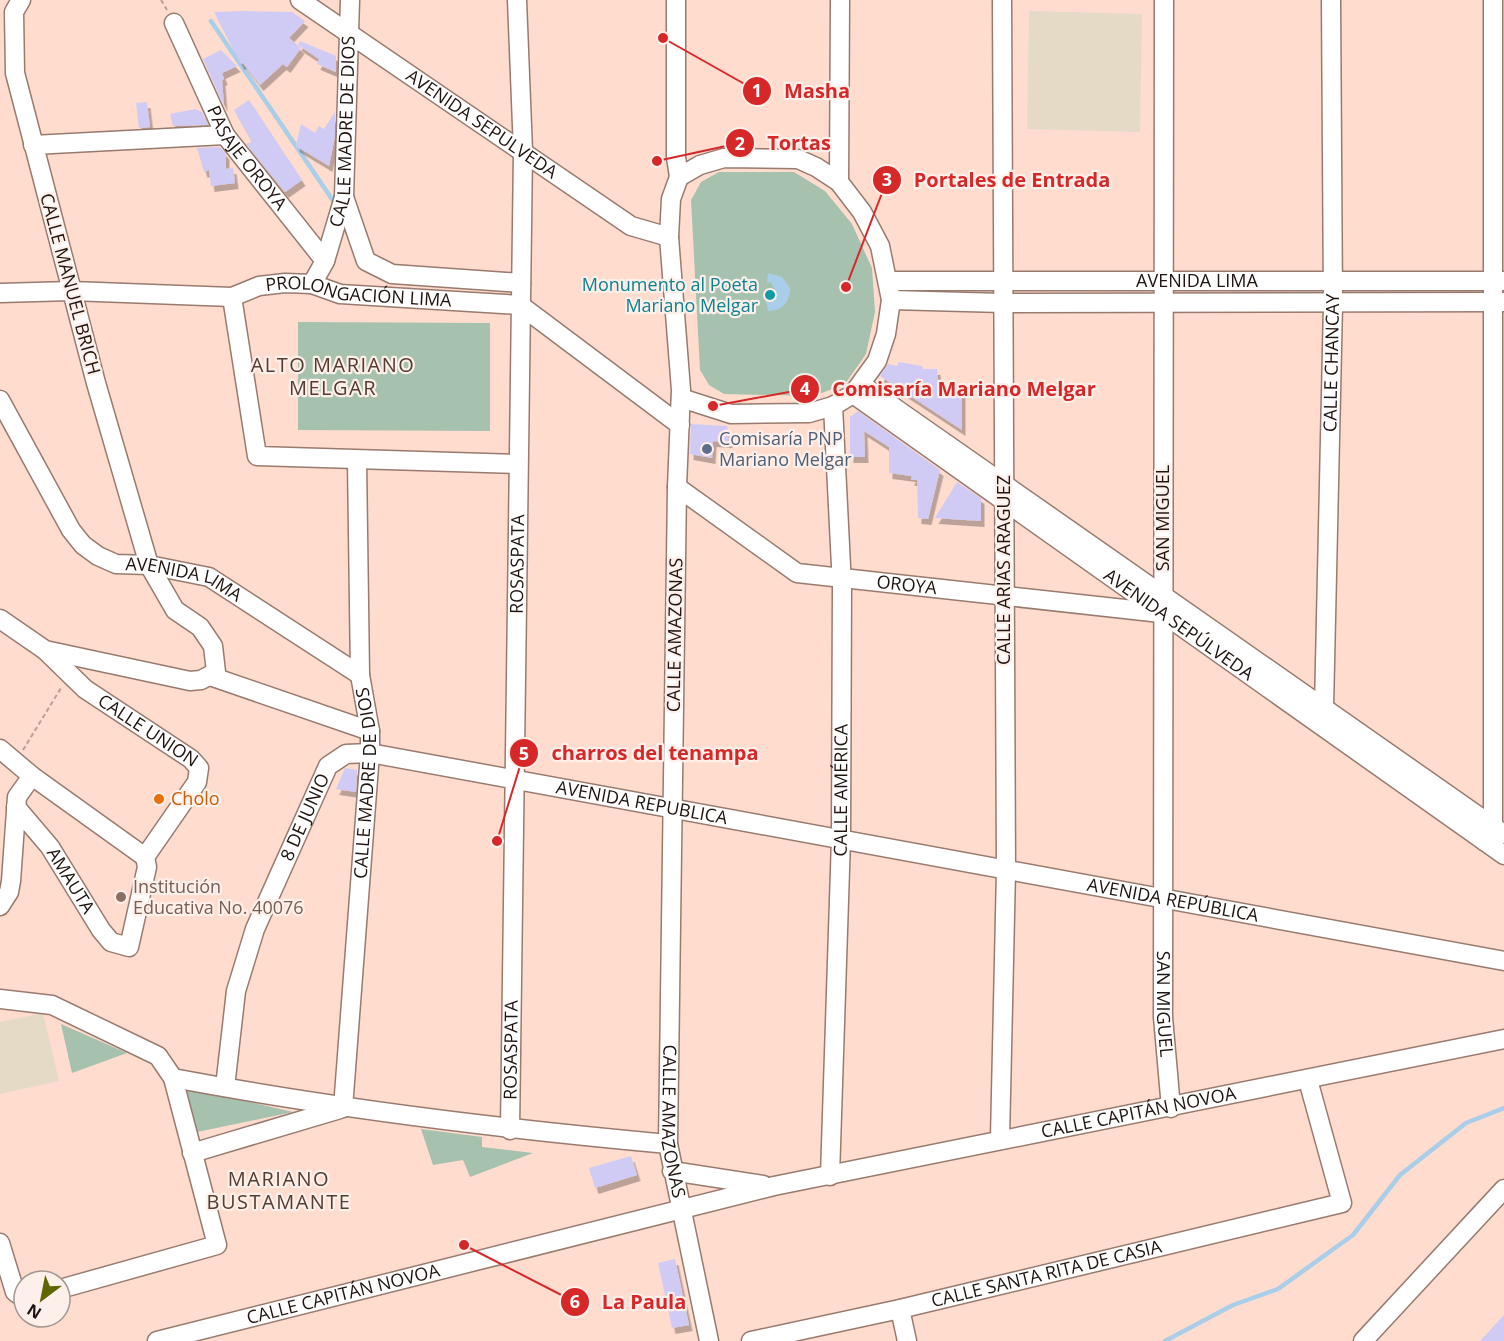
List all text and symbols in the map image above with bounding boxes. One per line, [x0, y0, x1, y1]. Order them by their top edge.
street label: CALLE MADRE DE DIOS [323, 35, 360, 230]
street label: AVENIDA SEPULVEDA [402, 63, 563, 184]
callout: Masha [742, 72, 862, 110]
text: Masha [784, 77, 850, 104]
text: 1 [752, 78, 762, 102]
street label: PASAJE OROYA [202, 102, 293, 215]
callout: Tortas [725, 124, 843, 162]
text: Tortas [767, 129, 831, 156]
text: 2 [735, 131, 745, 155]
callout: Portales de Entrada [872, 161, 1123, 199]
text: Portales de Entrada [914, 166, 1110, 193]
text: 3 [882, 167, 892, 191]
street label: CALLE MANUEL BRICH [35, 190, 107, 377]
street label: AVENIDA LIMA [1136, 268, 1259, 292]
street label: PROLONGACIÓN LIMA [264, 270, 453, 312]
place label: Monumento al Poeta Mariano Melgar [582, 272, 759, 317]
marker: Monumento al Poeta Mariano Melgar [763, 288, 777, 302]
street label: CALLE CHANCAY [1317, 292, 1344, 432]
district label: ALTO MARIANO MELGAR [251, 351, 415, 401]
callout: Comisaría Mariano Melgar [790, 370, 1108, 408]
text: Comisaría Mariano Melgar [832, 375, 1096, 402]
text: 4 [800, 376, 810, 400]
place label: Comisaría PNP Mariano Melgar [719, 426, 852, 471]
marker: Comisaría PNP Mariano Melgar [700, 442, 714, 456]
street label: SAN MIGUEL [1150, 465, 1174, 571]
street label: CALLE ARIAS ARAGUEZ [991, 475, 1015, 665]
street label: ROSASPATA [504, 513, 529, 614]
street label: AVENIDA LIMA [125, 551, 248, 607]
street label: CALLE AMAZONAS [661, 558, 687, 712]
street label: AVENIDA SEPÚLVEDA [1099, 562, 1259, 685]
street label: OROYA [875, 569, 939, 599]
street label: CALLE MADRE DE DIOS [347, 685, 381, 880]
street label: CALLE UNION [94, 688, 203, 772]
street label: CALLE AMÉRICA [827, 723, 852, 857]
callout: charros del tenampa [509, 734, 770, 772]
text: charros del tenampa [551, 739, 759, 766]
text: 5 [519, 741, 529, 765]
street label: 8 DE JUNIO [274, 769, 334, 864]
street label: AVENIDA REPUBLICA [554, 774, 730, 829]
place label: Cholo [171, 786, 220, 810]
marker: Cholo [152, 792, 166, 806]
street label: AMAUTA [42, 843, 101, 918]
street label: AVENIDA REPÚBLICA [1085, 872, 1261, 927]
place label: Institución Educativa No. 40076 [133, 874, 304, 919]
marker: Institución Educativa No. 40076 [114, 890, 128, 904]
street label: SAN MIGUEL [1152, 951, 1179, 1058]
street label: ROSASPATA [497, 999, 523, 1100]
street label: CALLE AMAZONAS [656, 1044, 692, 1200]
street label: CALLE CAPITÁN NOVOA [1039, 1080, 1238, 1143]
district label: MARIANO BUSTAMANTE [207, 1165, 351, 1215]
street label: CALLE SANTA RITA DE CASIA [929, 1234, 1164, 1312]
street label: CALLE CAPITÁN NOVOA [244, 1257, 443, 1329]
north arrow [12, 1269, 72, 1329]
callout: La Paula [560, 1283, 699, 1321]
text: La Paula [602, 1288, 686, 1315]
text: 6 [570, 1289, 580, 1313]
text: N [23, 1299, 45, 1324]

